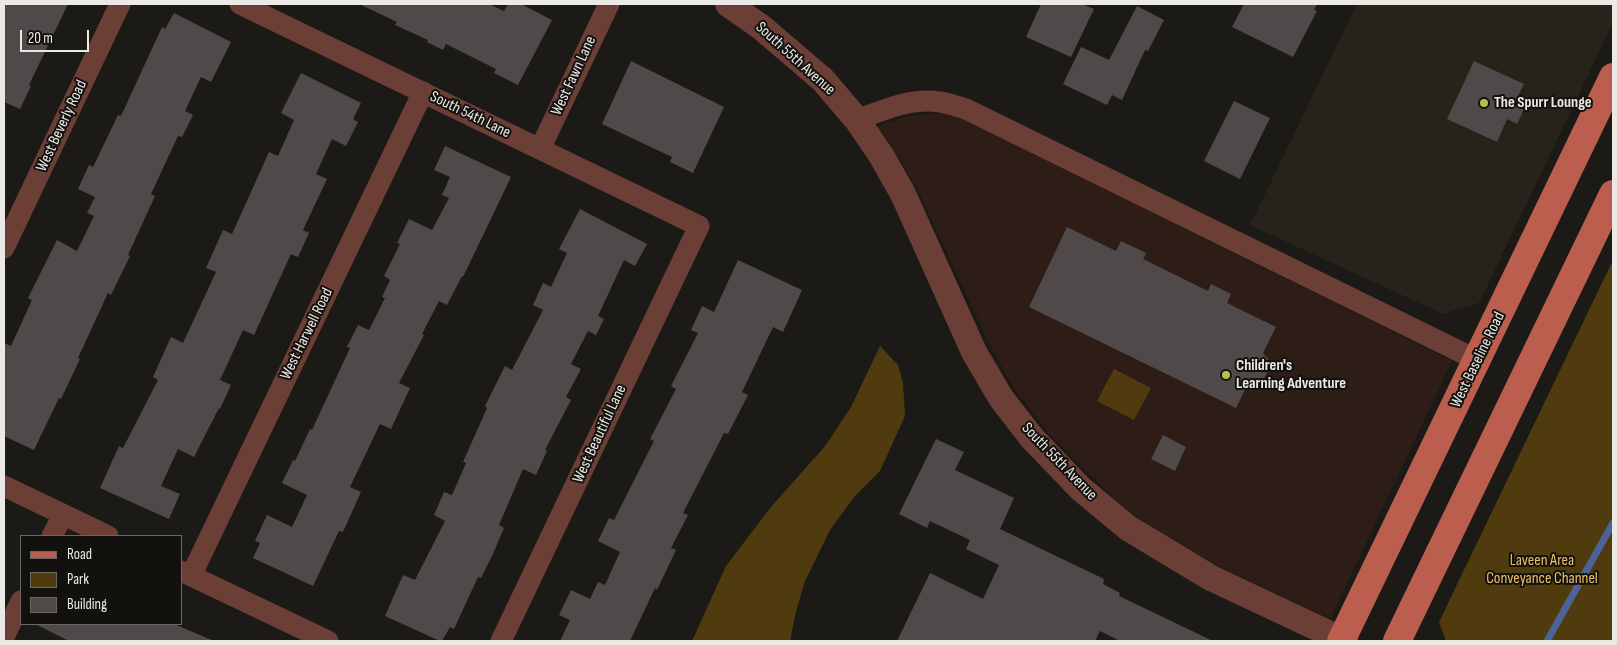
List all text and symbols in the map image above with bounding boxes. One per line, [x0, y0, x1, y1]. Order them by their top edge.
street label: South 55th Avenue [751, 18, 839, 100]
scale bar [22, 20, 91, 52]
text: 20 m [28, 29, 53, 48]
street label: West Fawn Lane [547, 33, 601, 119]
street label: West Beverly Road [32, 77, 92, 175]
street label: South 54th Lane [427, 87, 513, 143]
place label: The Spurr Lounge [1494, 93, 1592, 113]
marker: The Spurr Lounge [1478, 97, 1490, 109]
street label: West Harwell Road [277, 285, 337, 383]
street label: West Baseline Road [1447, 309, 1509, 411]
place label: Children's Learning Adventure [1236, 356, 1346, 394]
marker: Children's Learning Adventure [1220, 369, 1232, 381]
street label: West Beautiful Lane [569, 382, 631, 486]
street label: South 55th Avenue [1017, 419, 1101, 505]
legend [20, 535, 182, 625]
text: Road [67, 545, 92, 564]
park label: Laveen Area Conveyance Channel [1486, 551, 1598, 589]
text: Park [67, 570, 89, 589]
text: Building [67, 595, 107, 614]

